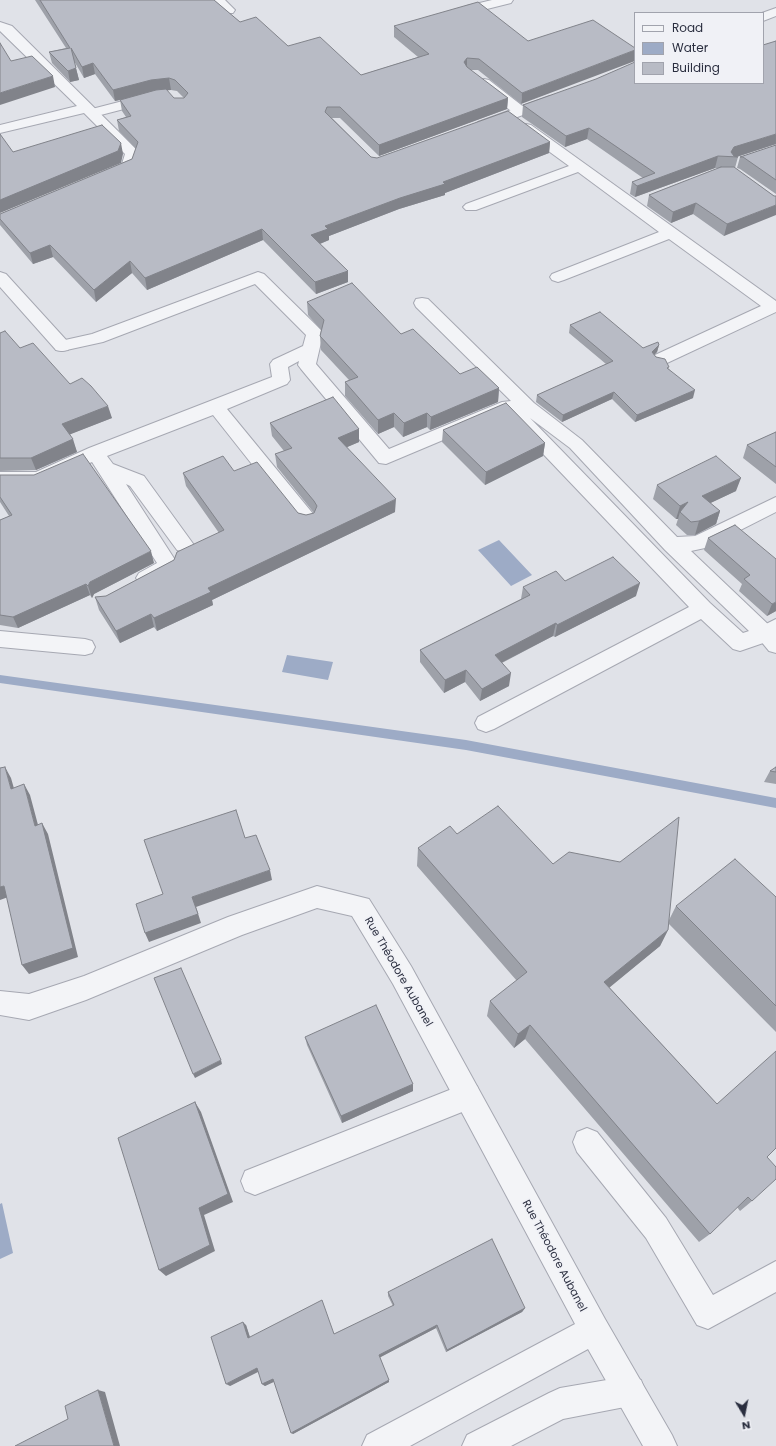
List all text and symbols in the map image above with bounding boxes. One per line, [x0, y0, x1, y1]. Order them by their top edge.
legend [634, 12, 764, 84]
text: Road [672, 19, 703, 36]
text: Water [672, 39, 708, 56]
text: Building [672, 59, 720, 76]
street label: Rue Théodore Aubanel [361, 915, 435, 1029]
street label: Rue Théodore Aubanel [519, 1198, 589, 1314]
north arrow [724, 1394, 764, 1434]
text: N [741, 1417, 752, 1434]

